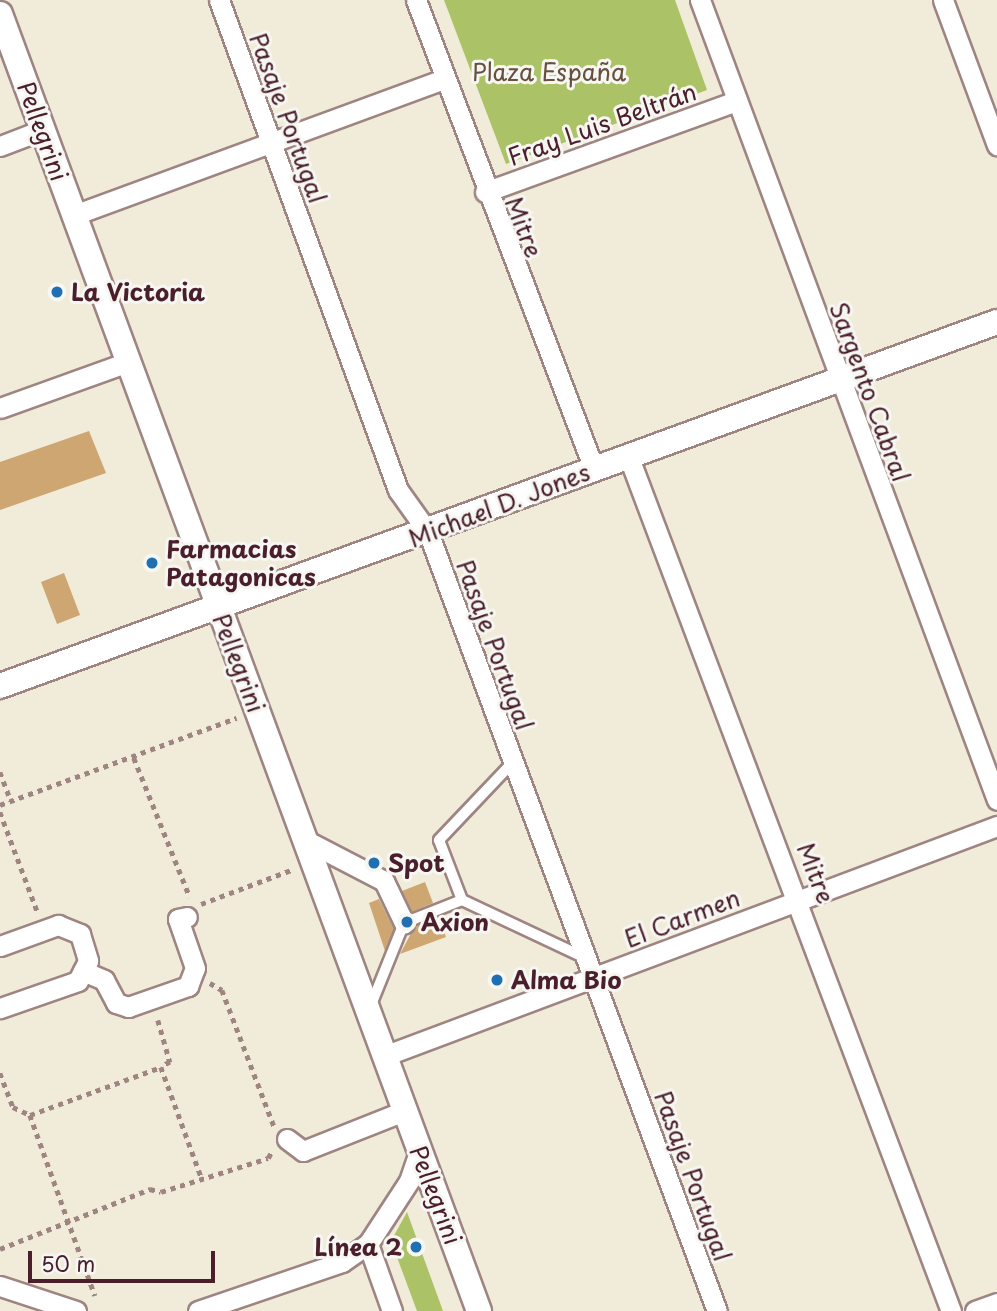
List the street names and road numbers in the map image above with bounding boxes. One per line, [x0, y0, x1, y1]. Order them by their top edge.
street label: Pasaje Portugal [244, 29, 332, 207]
street label: Pellegrini [12, 77, 74, 185]
street label: Fray Luis Beltrán [504, 77, 700, 171]
street label: Mitre [499, 193, 549, 261]
street label: Sargento Cabral [824, 298, 916, 486]
street label: Michael D. Jones [404, 457, 594, 553]
street label: Pasaje Portugal [451, 556, 539, 734]
street label: Pellegrini [207, 609, 271, 717]
street label: Mitre [791, 839, 841, 907]
street label: El Carmen [620, 883, 744, 953]
street label: Pasaje Portugal [649, 1087, 737, 1265]
street label: Pellegrini [404, 1141, 468, 1249]

